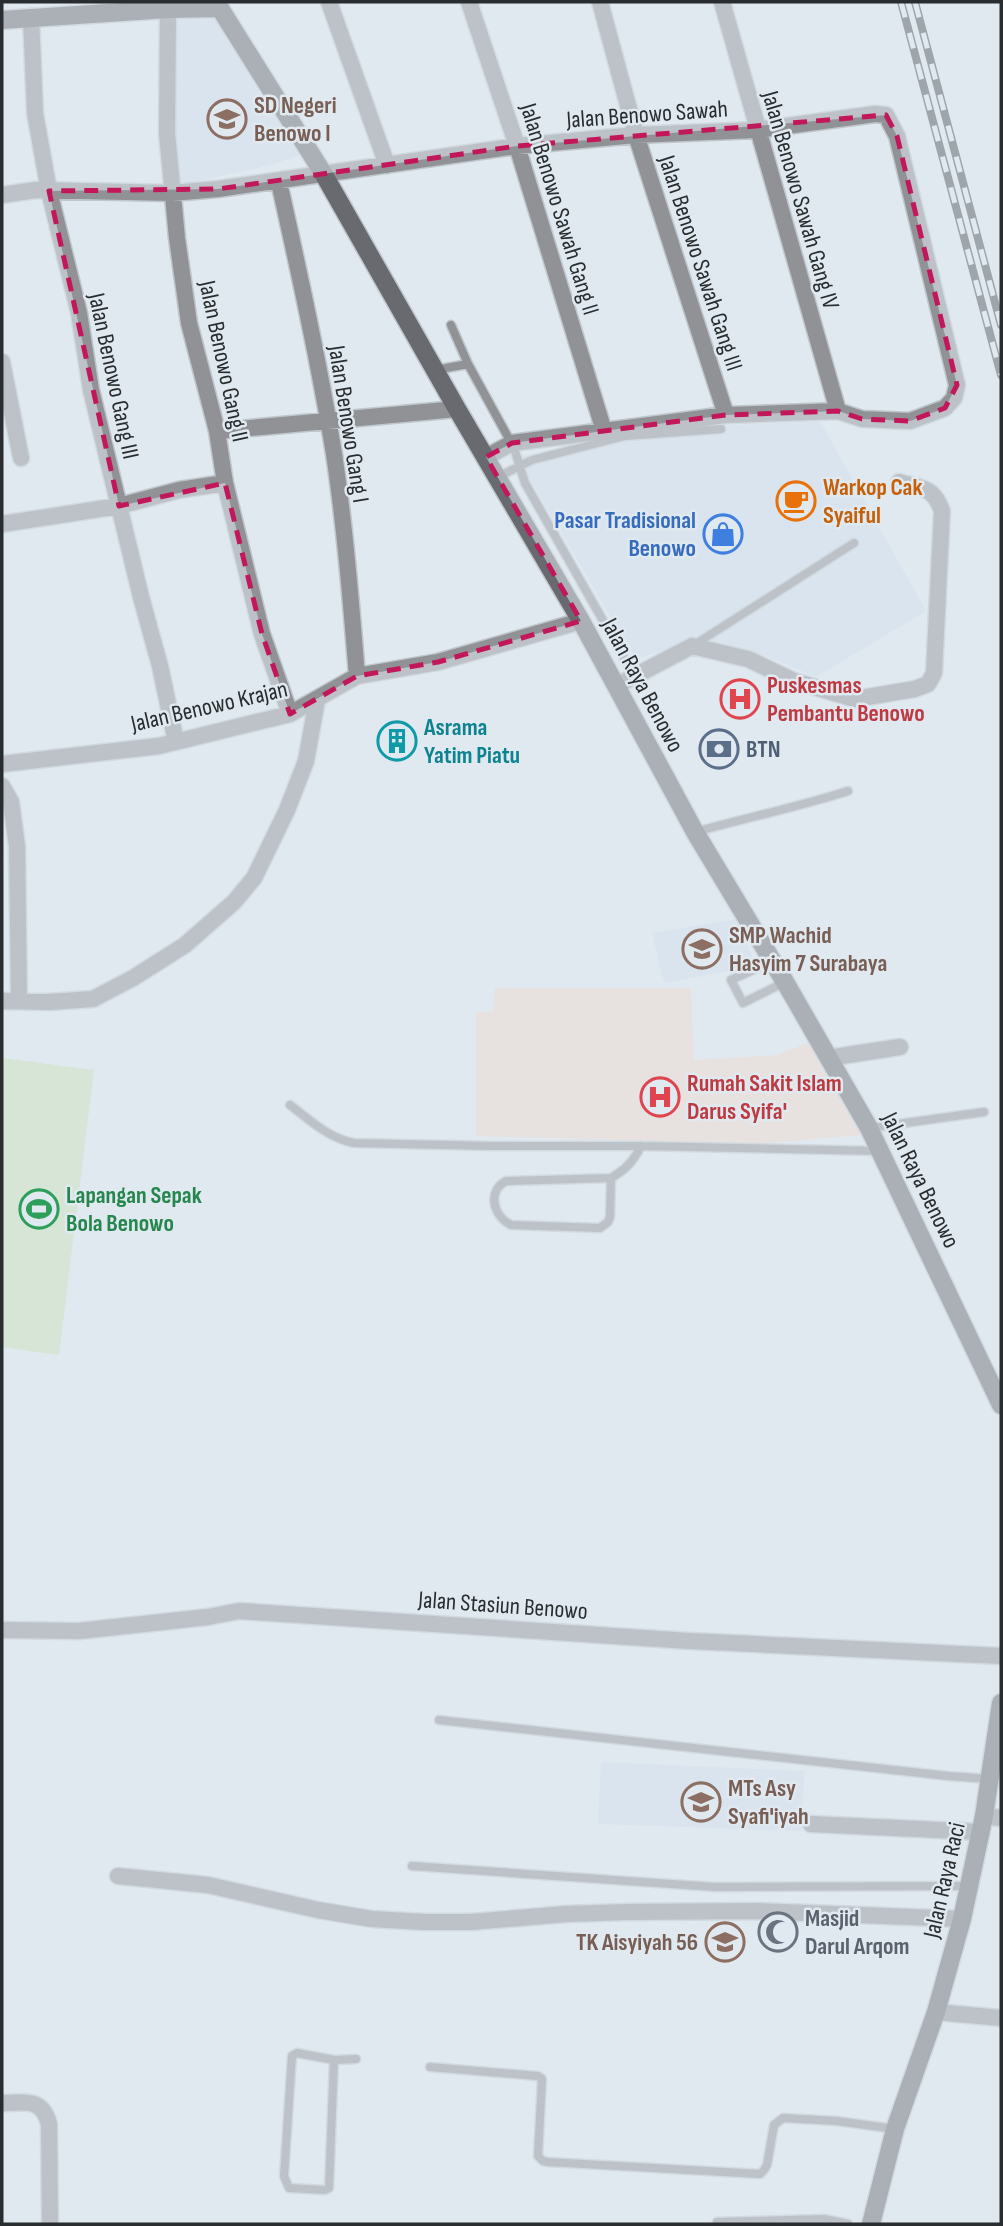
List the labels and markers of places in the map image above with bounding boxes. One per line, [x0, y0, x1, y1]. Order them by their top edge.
place label: SD Negeri Benowo I [254, 91, 337, 148]
school or university icon: SD Negeri Benowo I [206, 98, 248, 140]
place label: Warkop Cak Syaiful [823, 473, 923, 530]
cafe icon: Warkop Cak Syaiful [775, 480, 817, 522]
place label: Pasar Tradisional Benowo [554, 506, 696, 563]
shop icon: Pasar Tradisional Benowo [702, 513, 744, 555]
place label: Puskesmas Pembantu Benowo [767, 671, 925, 728]
hospital icon: Puskesmas Pembantu Benowo [719, 678, 761, 720]
place label: Asrama Yatim Piatu [423, 713, 520, 770]
building icon: Asrama Yatim Piatu [376, 720, 418, 762]
bank icon: BTN [698, 728, 740, 770]
place label: BTN [746, 735, 781, 764]
place label: SMP Wachid Hasyim 7 Surabaya [729, 921, 887, 978]
school or university icon: SMP Wachid Hasyim 7 Surabaya [681, 928, 723, 970]
place label: Rumah Sakit Islam Darus Syifa' [687, 1069, 842, 1126]
hospital icon: Rumah Sakit Islam Darus Syifa' [639, 1076, 681, 1118]
place label: Lapangan Sepak Bola Benowo [66, 1181, 202, 1238]
sports icon: Lapangan Sepak Bola Benowo [18, 1188, 60, 1230]
place label: MTs Asy Syafi'iyah [728, 1774, 809, 1831]
school or university icon: MTs Asy Syafi'iyah [680, 1781, 722, 1823]
place label: Masjid Darul Arqom [805, 1904, 909, 1961]
mosque icon: Masjid Darul Arqom [757, 1911, 799, 1953]
school or university icon: TK Aisyiyah 56 [704, 1921, 746, 1963]
place label: TK Aisyiyah 56 [576, 1928, 698, 1957]

